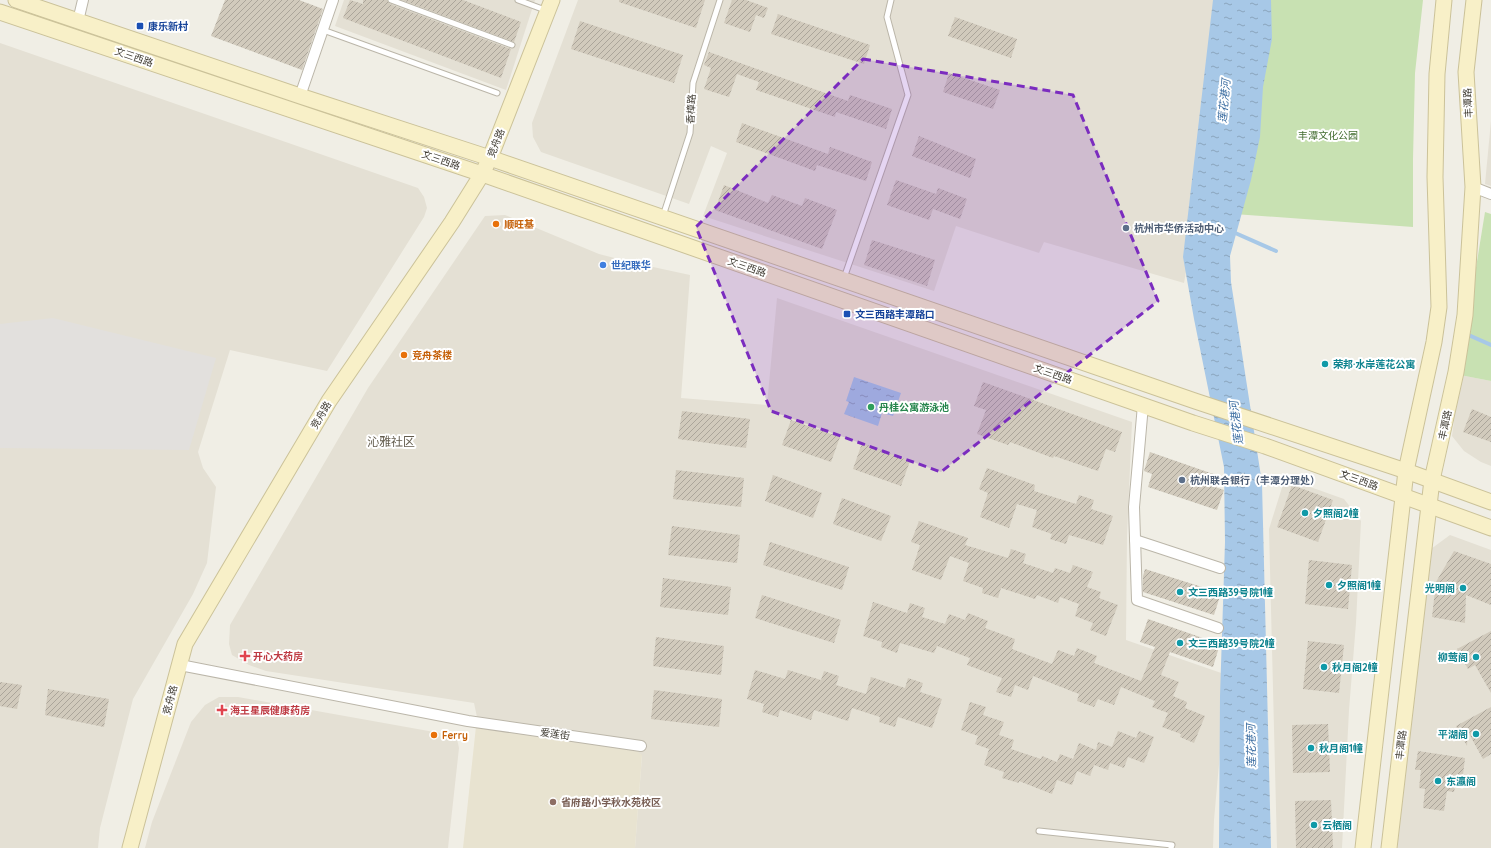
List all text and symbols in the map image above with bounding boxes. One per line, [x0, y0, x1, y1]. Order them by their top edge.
place label: 康乐新村 [148, 20, 188, 33]
marker: 康乐新村 [135, 21, 145, 31]
street label: 文三西路 [113, 44, 155, 70]
water label: 莲花港河 [1215, 76, 1233, 124]
street label: 丰潭路 [1461, 88, 1475, 118]
street label: 香樟路 [684, 94, 698, 124]
street label: 竞舟路 [484, 127, 508, 159]
park label: 丰潭文化公园 [1298, 129, 1358, 142]
street label: 文三西路 [420, 147, 462, 173]
place label: 顺旺基 [504, 218, 534, 231]
marker: 顺旺基 [491, 219, 501, 229]
place label: 杭州市华侨活动中心 [1134, 222, 1224, 235]
marker: 杭州市华侨活动中心 [1121, 223, 1131, 233]
street label: 文三西路 [726, 254, 768, 280]
place label: 世纪联华 [611, 259, 651, 272]
marker: 世纪联华 [598, 260, 608, 270]
place label: 文三西路丰潭路口 [855, 308, 935, 321]
marker: 文三西路丰潭路口 [842, 309, 852, 319]
place label: 竞舟茶楼 [412, 349, 452, 362]
marker: 竞舟茶楼 [399, 350, 409, 360]
place label: 荣邦·水岸莲花公寓 [1333, 358, 1415, 371]
marker: 荣邦·水岸莲花公寓 [1320, 359, 1330, 369]
street label: 文三西路 [1032, 361, 1074, 387]
water label: 莲花港河 [1226, 398, 1246, 446]
street label: 竞舟路 [308, 399, 334, 431]
place label: 丹桂公寓游泳池 [879, 401, 949, 414]
marker: 丹桂公寓游泳池 [866, 402, 876, 412]
street label: 丰潭路 [1436, 409, 1454, 441]
district label: 沁雅社区 [367, 434, 415, 449]
street label: 文三西路 [1338, 467, 1380, 493]
place label: 杭州联合银行（丰潭分理处） [1190, 474, 1320, 487]
marker: 杭州联合银行（丰潭分理处） [1177, 475, 1187, 485]
place label: 夕照阁2幢 [1313, 507, 1359, 520]
marker: 夕照阁2幢 [1300, 508, 1310, 518]
place label: 夕照阁1幢 [1337, 579, 1381, 592]
marker: 夕照阁1幢 [1324, 580, 1334, 590]
place label: 光明阁 [1425, 582, 1455, 595]
marker: 光明阁 [1458, 583, 1468, 593]
place label: 文三西路39号院1幢 [1188, 586, 1273, 599]
marker: 文三西路39号院1幢 [1175, 587, 1185, 597]
place label: 文三西路39号院2幢 [1188, 637, 1275, 650]
marker: 文三西路39号院2幢 [1175, 638, 1185, 648]
place label: 开心大药房 [253, 650, 303, 663]
marker: 开心大药房 [240, 651, 250, 661]
place label: 柳莺阁 [1437, 651, 1468, 664]
marker: 柳莺阁 [1471, 652, 1481, 662]
place label: 秋月阁2幢 [1332, 661, 1378, 674]
marker: 秋月阁2幢 [1319, 662, 1329, 672]
street label: 竞舟路 [160, 684, 180, 716]
place label: 海王星辰健康药房 [230, 704, 310, 717]
marker: 海王星辰健康药房 [217, 705, 227, 715]
water label: 莲花港河 [1244, 722, 1258, 768]
street label: 爱莲街 [539, 725, 571, 743]
place label: 平湖阁 [1438, 728, 1468, 741]
place label: Ferry [442, 729, 468, 742]
street label: 丰潭路 [1393, 729, 1409, 761]
marker: 平湖阁 [1471, 729, 1481, 739]
marker: Ferry [429, 730, 439, 740]
place label: 秋月阁1幢 [1319, 742, 1363, 755]
marker: 秋月阁1幢 [1306, 743, 1316, 753]
place label: 东瀛阁 [1446, 775, 1476, 788]
marker: 东瀛阁 [1433, 776, 1443, 786]
place label: 省府路小学秋水苑校区 [561, 796, 661, 809]
marker: 省府路小学秋水苑校区 [548, 797, 558, 807]
place label: 云栖阁 [1322, 819, 1352, 832]
marker: 云栖阁 [1309, 820, 1319, 830]

